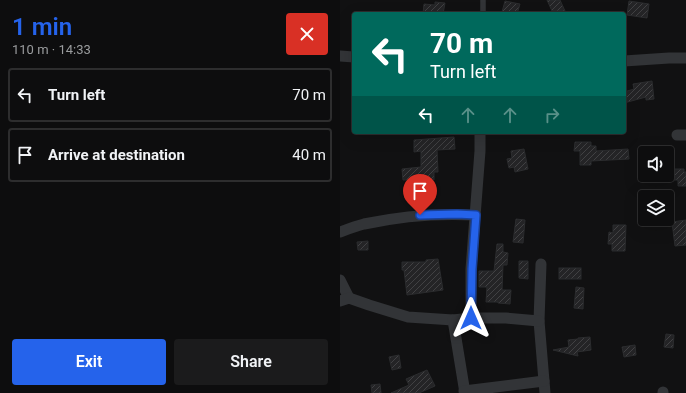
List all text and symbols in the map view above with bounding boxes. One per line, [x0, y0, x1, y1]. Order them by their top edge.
text: 1 min [12, 13, 72, 41]
button: close [286, 13, 328, 55]
text: 70 m [430, 27, 493, 60]
icon: left [364, 28, 416, 80]
text: 110 m · 14:33 [12, 42, 91, 57]
text: Turn left [430, 61, 496, 82]
icon: left [14, 84, 36, 106]
text: Turn left [48, 86, 105, 104]
text: 70 m [292, 86, 326, 104]
icon: left [415, 104, 437, 126]
icon: ahead [457, 104, 479, 126]
icon: ahead [499, 104, 521, 126]
icon: right [541, 104, 563, 126]
icon: arrive [14, 144, 36, 166]
text: Arrive at destination [48, 146, 185, 164]
text: 40 m [292, 146, 326, 164]
map controls [638, 146, 674, 226]
button: sound [638, 146, 674, 182]
pin [403, 174, 437, 215]
icon: arrive [409, 180, 431, 202]
button: layers [638, 190, 674, 226]
position arrow [450, 297, 492, 339]
button: Exit [12, 339, 166, 385]
button: Share [174, 339, 328, 385]

